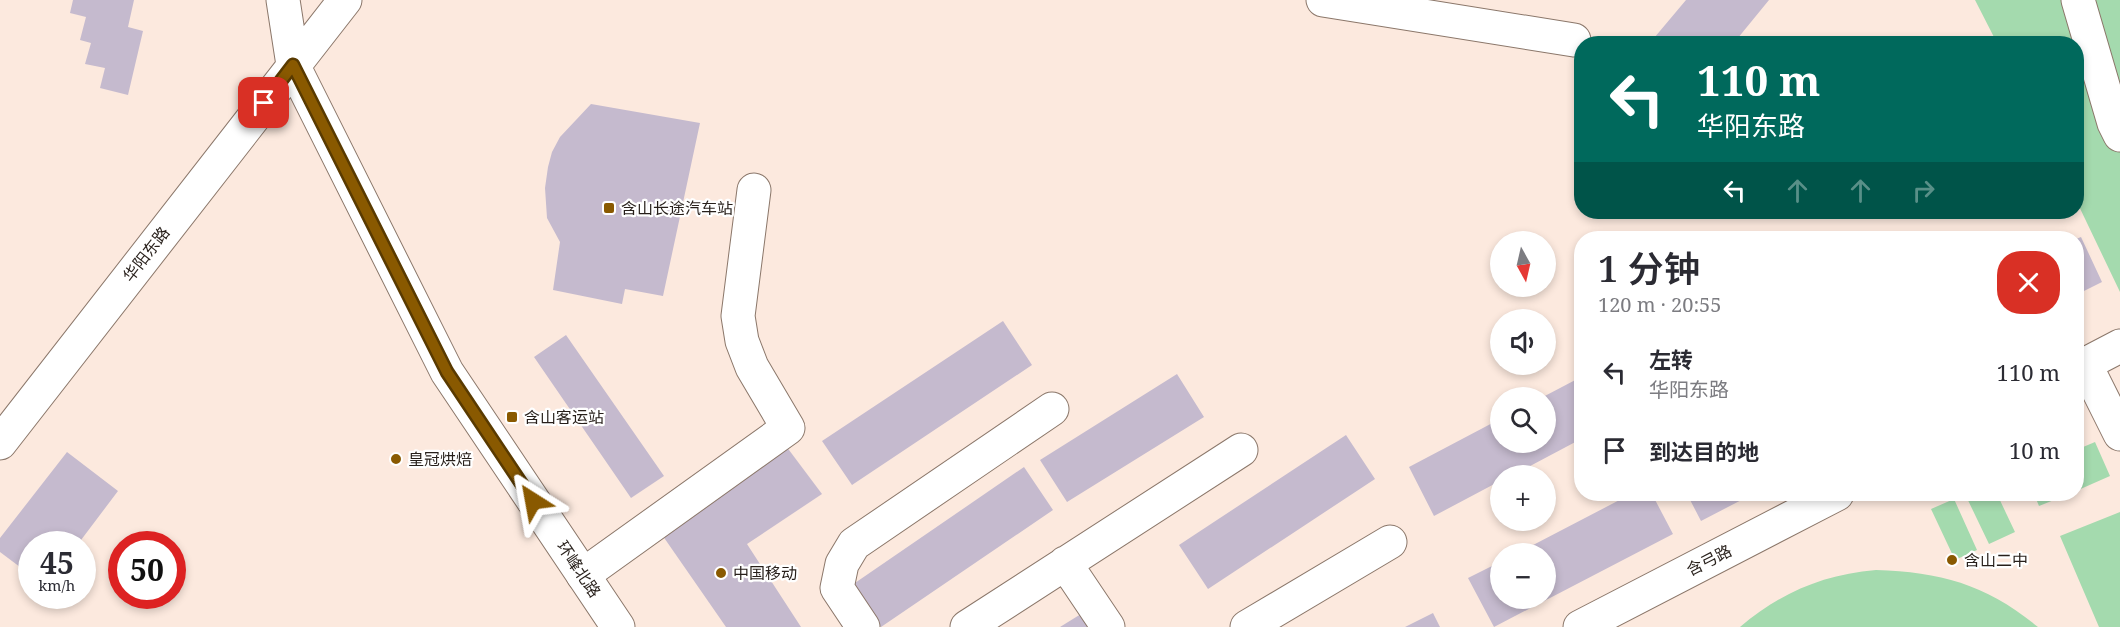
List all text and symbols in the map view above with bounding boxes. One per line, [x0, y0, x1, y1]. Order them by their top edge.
text: 110 m [1697, 51, 1821, 108]
icon: left [1598, 60, 1676, 138]
pin [238, 77, 289, 128]
icon: arrive [247, 86, 280, 119]
text: 华阳东路 [1697, 107, 1805, 144]
icon: left [1718, 174, 1751, 207]
icon: ahead [1781, 174, 1814, 207]
icon: ahead [1844, 174, 1877, 207]
icon: right [1907, 174, 1940, 207]
place label: 含山长途汽车站 [621, 197, 733, 219]
marker: 含山长途汽车站 [602, 201, 616, 215]
street label: 华阳东路 [118, 222, 174, 286]
north arrow [1490, 231, 1556, 297]
map controls [1490, 231, 1556, 609]
text: 1 分钟 [1598, 244, 1700, 293]
button: close [1997, 251, 2060, 314]
text: 120 m · 20:55 [1598, 291, 1721, 318]
button: sound [1490, 309, 1556, 375]
text: 左转 [1649, 344, 1693, 374]
icon: left [1598, 356, 1631, 389]
text: 110 m [1997, 357, 2060, 387]
text: 华阳东路 [1649, 376, 1729, 403]
button: search [1490, 387, 1556, 453]
place label: 含山客运站 [524, 406, 604, 428]
marker: 含山客运站 [505, 410, 519, 424]
icon: arrive [1598, 434, 1631, 467]
text: 10 m [2009, 435, 2060, 465]
text: 到达目的地 [1649, 436, 1759, 466]
place label: 皇冠烘焙 [408, 448, 472, 470]
marker: 皇冠烘焙 [389, 452, 403, 466]
button: + [1490, 465, 1556, 531]
position arrow [501, 469, 565, 533]
speed limit sign: 50 [108, 531, 186, 609]
street label: 环峰北路 [552, 536, 606, 602]
street label: 含弓路 [1683, 539, 1735, 581]
text: 45 [40, 542, 74, 583]
button: − [1490, 543, 1556, 609]
place label: 含山二中 [1964, 549, 2028, 571]
marker: 含山二中 [1945, 553, 1959, 567]
place label: 中国移动 [733, 562, 797, 584]
marker: 中国移动 [714, 566, 728, 580]
text: km/h [39, 575, 75, 595]

